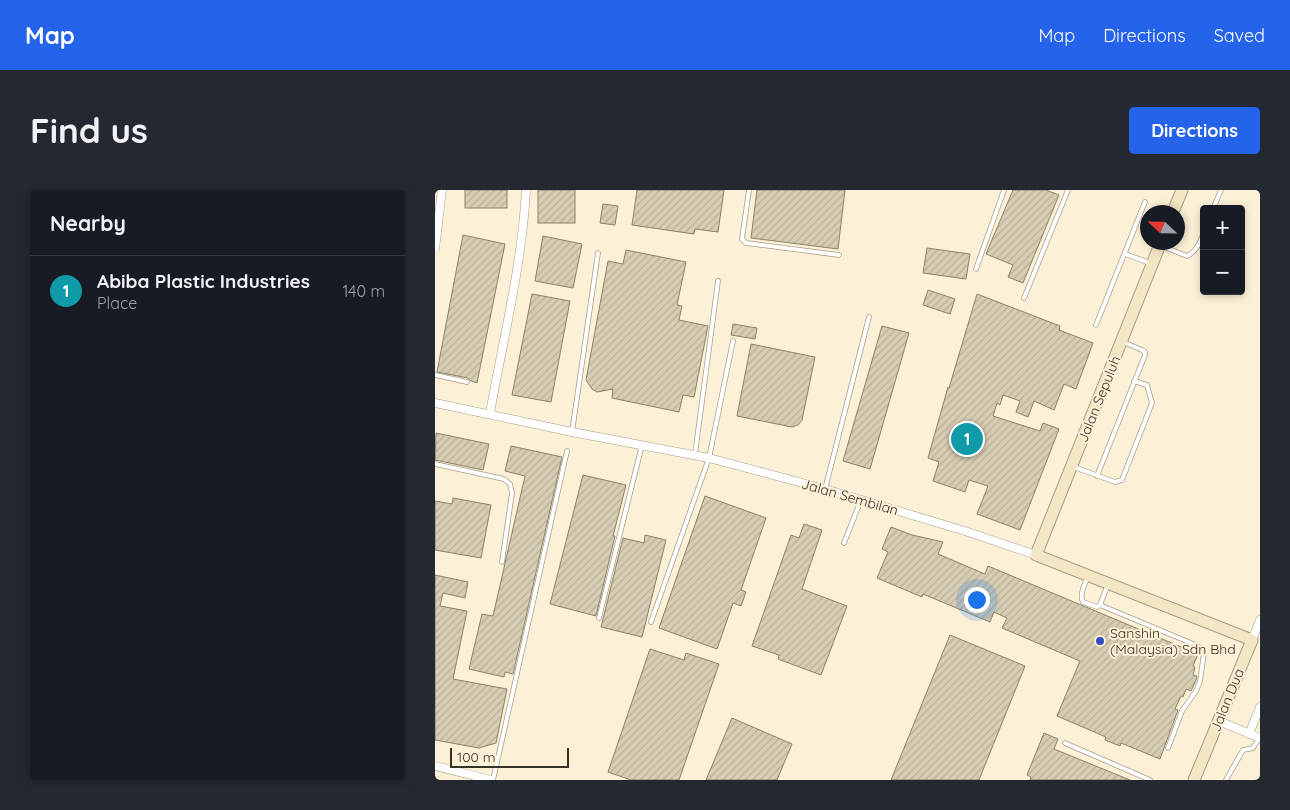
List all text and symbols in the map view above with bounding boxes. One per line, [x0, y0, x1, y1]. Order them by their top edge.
text: Map [25, 20, 75, 50]
text: Map [1038, 24, 1075, 47]
text: Directions [1103, 24, 1186, 47]
text: Saved [1214, 24, 1265, 47]
button: Directions [1129, 107, 1260, 154]
text: Find us [30, 108, 148, 152]
north arrow [1140, 205, 1185, 250]
map controls [1200, 205, 1245, 295]
button: + [1200, 205, 1245, 250]
text: Nearby [50, 210, 126, 236]
button: − [1200, 250, 1245, 295]
text: Abiba Plastic Industries [97, 269, 310, 293]
text: 1 [63, 281, 69, 301]
text: 140 m [342, 281, 385, 301]
text: Place [97, 293, 137, 313]
street label: Jalan Sepuluh [1074, 353, 1124, 445]
pin: 1 [951, 420, 983, 458]
street label: Jalan Sembilan [799, 475, 901, 519]
your location [964, 587, 990, 613]
place label: Sanshin (Malaysia) Sdn Bhd [1110, 624, 1236, 658]
marker: Sanshin (Malaysia) Sdn Bhd [1094, 635, 1106, 647]
street label: Jalan Dua [1206, 666, 1248, 734]
scale bar [450, 745, 569, 768]
text: 100 m [457, 748, 495, 766]

